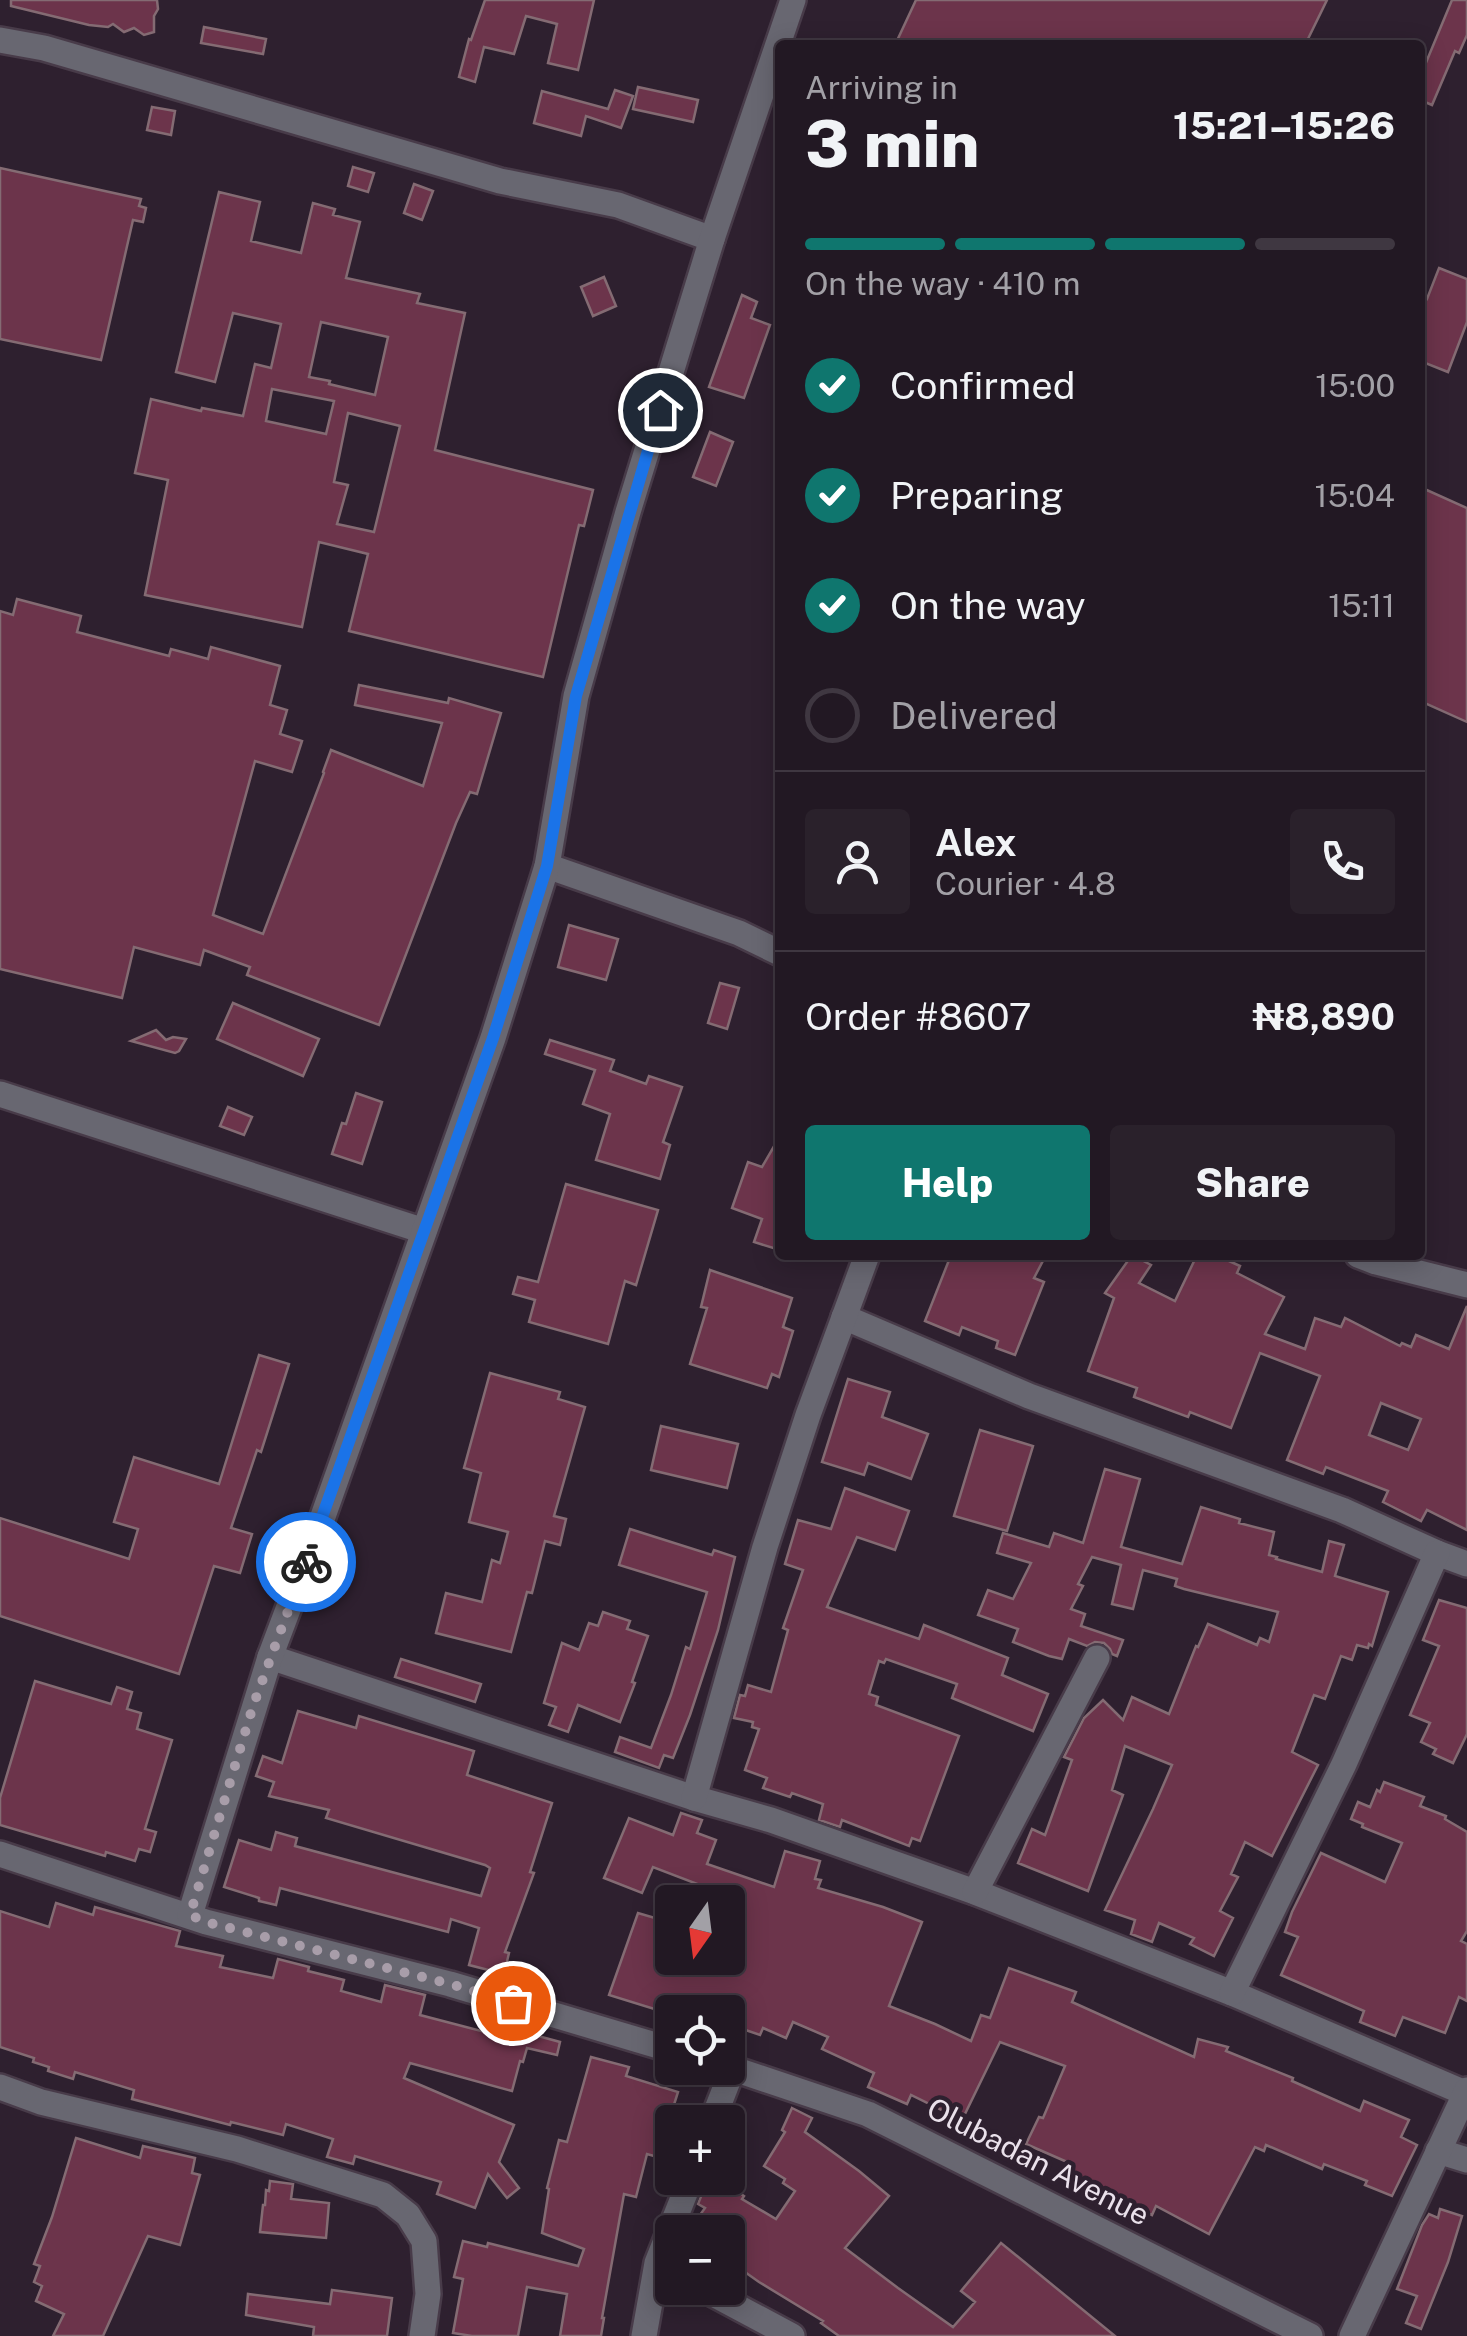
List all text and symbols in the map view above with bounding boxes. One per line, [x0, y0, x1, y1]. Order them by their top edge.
text: Arriving in [805, 69, 958, 106]
text: 15:21–15:26 [1173, 103, 1395, 148]
text: 3 min [805, 105, 980, 182]
text: On the way · 410 m [805, 265, 1081, 302]
icon: check [805, 358, 860, 413]
text: Confirmed [890, 363, 1075, 408]
text: 15:00 [1315, 367, 1395, 404]
pin [618, 368, 703, 453]
icon: home [633, 383, 688, 438]
icon: check [805, 468, 860, 523]
text: Preparing [890, 473, 1064, 518]
text: 15:04 [1315, 477, 1395, 514]
icon: check [805, 578, 860, 633]
text: On the way [890, 583, 1086, 628]
text: 15:11 [1328, 587, 1395, 624]
text: Delivered [890, 693, 1058, 738]
button: person [805, 809, 910, 914]
button: phone [1290, 809, 1395, 914]
text: Alex [935, 820, 1017, 865]
text: Courier · 4.8 [935, 865, 1116, 902]
text: Order #8607 [805, 994, 1032, 1039]
text: ₦8,890 [1253, 994, 1395, 1039]
button: Help [805, 1125, 1090, 1240]
button: Share [1110, 1125, 1395, 1240]
courier [256, 1512, 356, 1612]
icon: bike [279, 1535, 334, 1590]
north arrow [655, 1885, 745, 1975]
map controls [655, 1885, 745, 2305]
pin [471, 1961, 556, 2046]
icon: bag [486, 1976, 541, 2031]
button: locate [655, 1995, 745, 2085]
street label: Olubadan Avenue [921, 2090, 1156, 2233]
button: + [655, 2105, 745, 2195]
button: − [655, 2215, 745, 2305]

